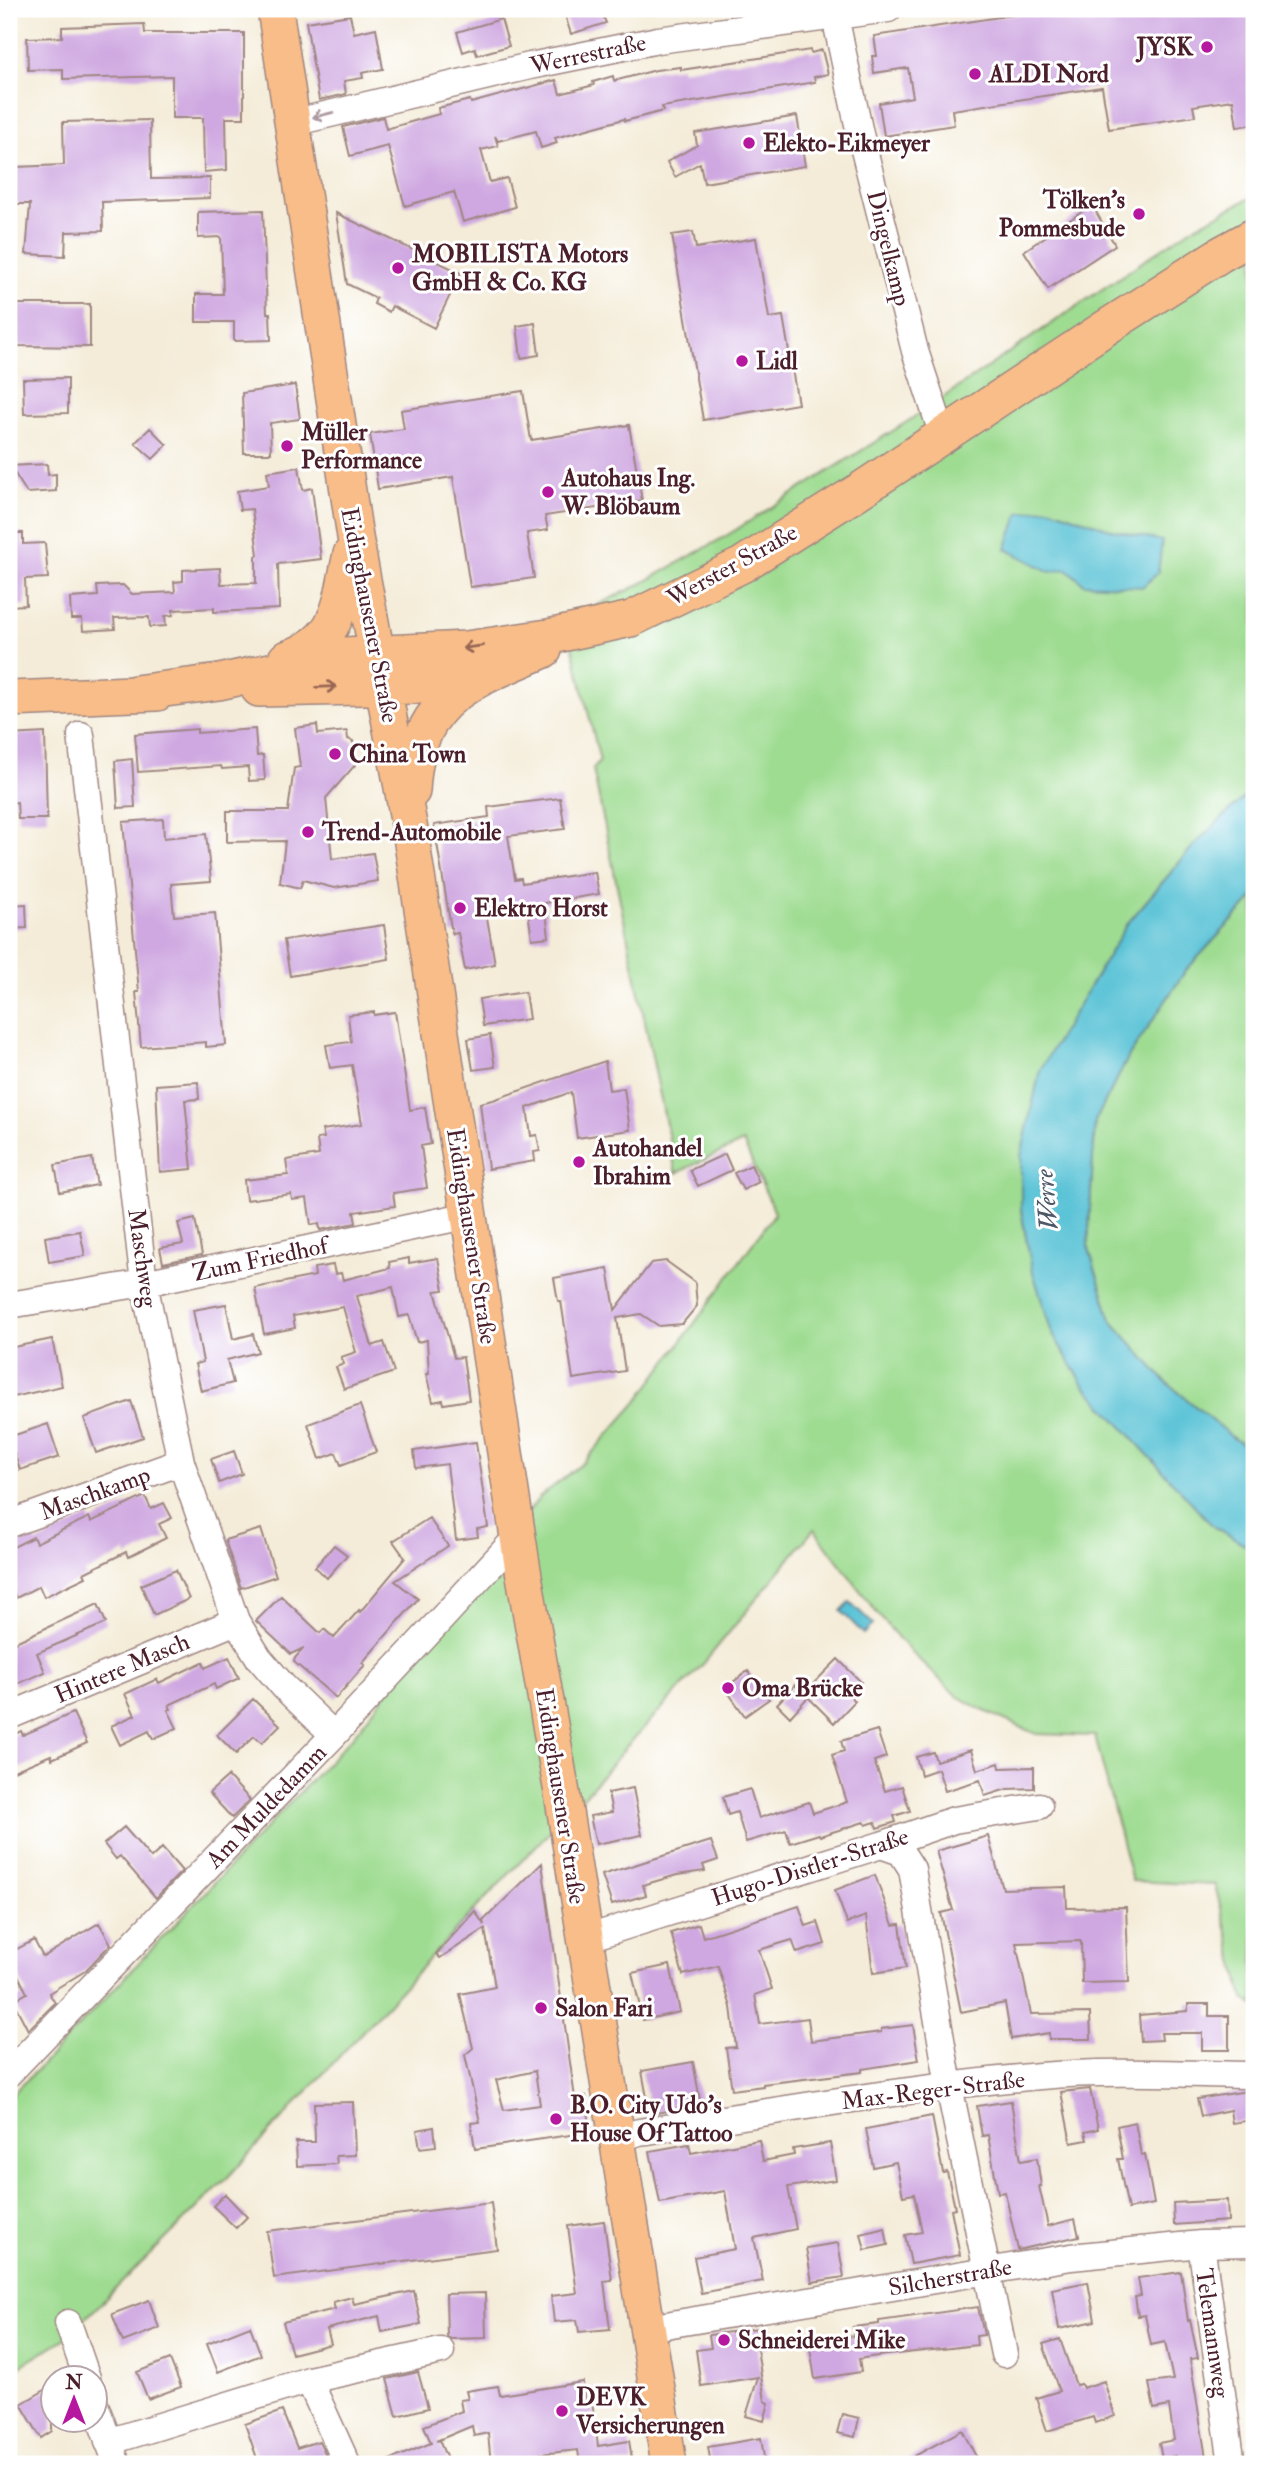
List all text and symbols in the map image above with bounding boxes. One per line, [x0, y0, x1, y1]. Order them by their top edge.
street label: Werrestraße [526, 27, 649, 82]
place label: JYSK [1135, 32, 1194, 63]
marker: JYSK [1199, 39, 1215, 55]
place label: ALDI Nord [988, 59, 1109, 90]
marker: ALDI Nord [967, 66, 983, 82]
one-way arrow [312, 109, 335, 122]
place label: Elekto-Eikmeyer [763, 128, 931, 159]
marker: Elekto-Eikmeyer [741, 135, 757, 151]
place label: Tölken's Pommesbude [999, 185, 1125, 244]
street label: Dingelkamp [859, 187, 918, 309]
marker: Tölken's Pommesbude [1131, 206, 1147, 222]
place label: MOBILISTA Motors GmbH & Co. KG [411, 239, 628, 298]
marker: MOBILISTA Motors GmbH & Co. KG [390, 260, 406, 276]
place label: Lidl [756, 346, 798, 377]
marker: Lidl [734, 353, 750, 369]
place label: Müller Performance [300, 417, 422, 476]
marker: Müller Performance [279, 438, 295, 454]
place label: Autohaus Ing. W. Blöbaum [561, 463, 695, 522]
marker: Autohaus Ing. W. Blöbaum [540, 484, 556, 500]
street label: Eidinghausener Straße [333, 505, 406, 725]
street label: Werster Straße [661, 517, 803, 614]
one-way arrow [462, 641, 485, 654]
one-way arrow [314, 681, 337, 694]
place label: China Town [349, 739, 467, 770]
marker: China Town [327, 746, 343, 762]
place label: Trend-Automobile [321, 817, 501, 848]
marker: Trend-Automobile [300, 824, 316, 840]
place label: Elektro Horst [474, 893, 608, 924]
marker: Elektro Horst [452, 900, 468, 916]
street label: Eidinghausener Straße [439, 1126, 504, 1346]
place label: Autohandel Ibrahim [592, 1133, 703, 1192]
marker: Autohandel Ibrahim [571, 1154, 587, 1170]
water label: Werre [1028, 1168, 1066, 1232]
street label: Maschweg [120, 1207, 165, 1311]
street label: Zum Friedhof [190, 1229, 334, 1289]
street label: Maschkamp [36, 1459, 155, 1528]
street label: Hintere Masch [50, 1626, 195, 1711]
place label: Oma Brücke [742, 1673, 863, 1704]
marker: Oma Brücke [720, 1680, 736, 1696]
street label: Eidinghausener Straße [528, 1686, 593, 1906]
street label: Am Muldedamm [199, 1737, 334, 1876]
street label: Hugo-Distler-Straße [708, 1821, 913, 1914]
place label: Salon Fari [555, 1993, 653, 2024]
marker: Salon Fari [533, 2000, 549, 2016]
street label: Max-Reger-Straße [840, 2064, 1027, 2117]
place label: B.O. City Udo's House Of Tattoo [570, 2090, 733, 2149]
marker: B.O. City Udo's House Of Tattoo [548, 2111, 564, 2127]
street label: Silcherstraße [886, 2251, 1014, 2304]
street label: Telemannweg [1188, 2266, 1237, 2401]
place label: Schneiderei Mike [738, 2325, 905, 2356]
marker: Schneiderei Mike [716, 2332, 732, 2348]
north arrow [38, 2364, 108, 2434]
text: N [64, 2371, 83, 2395]
place label: DEVK Versicherungen [575, 2382, 725, 2441]
marker: DEVK Versicherungen [554, 2403, 570, 2419]

